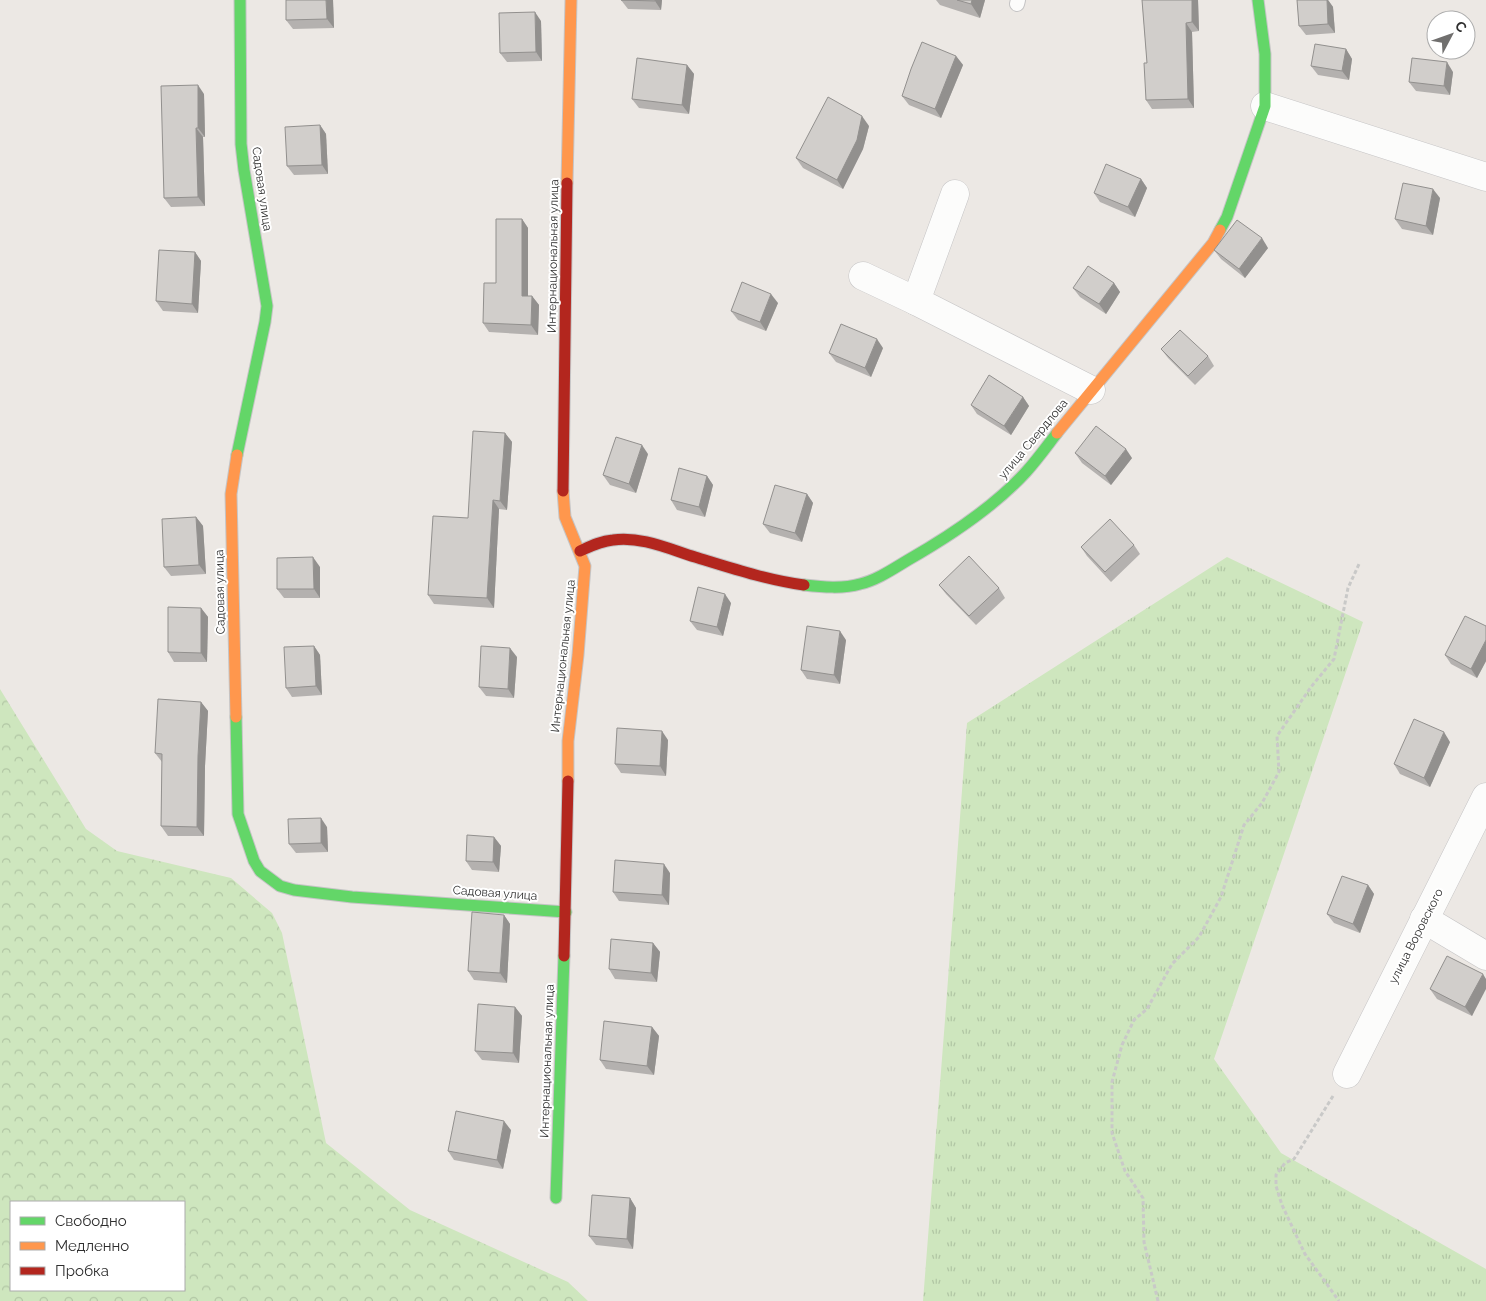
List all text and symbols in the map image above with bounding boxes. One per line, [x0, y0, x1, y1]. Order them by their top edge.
north arrow [1426, 10, 1476, 60]
text: С [1452, 18, 1470, 36]
street label: Садовая улица [249, 146, 275, 232]
street label: Интернациональная улица [545, 179, 561, 333]
street label: улица Свердлова [995, 396, 1071, 482]
street label: Садовая улица [212, 550, 228, 634]
street label: Интернациональная улица [548, 579, 578, 733]
street label: Садовая улица [452, 883, 538, 903]
street label: улица Воровского [1386, 886, 1446, 986]
street label: Интернациональная улица [537, 984, 557, 1138]
legend [10, 1201, 185, 1291]
text: Свободно [55, 1212, 127, 1230]
text: Медленно [55, 1237, 129, 1255]
text: Пробка [55, 1262, 109, 1280]

